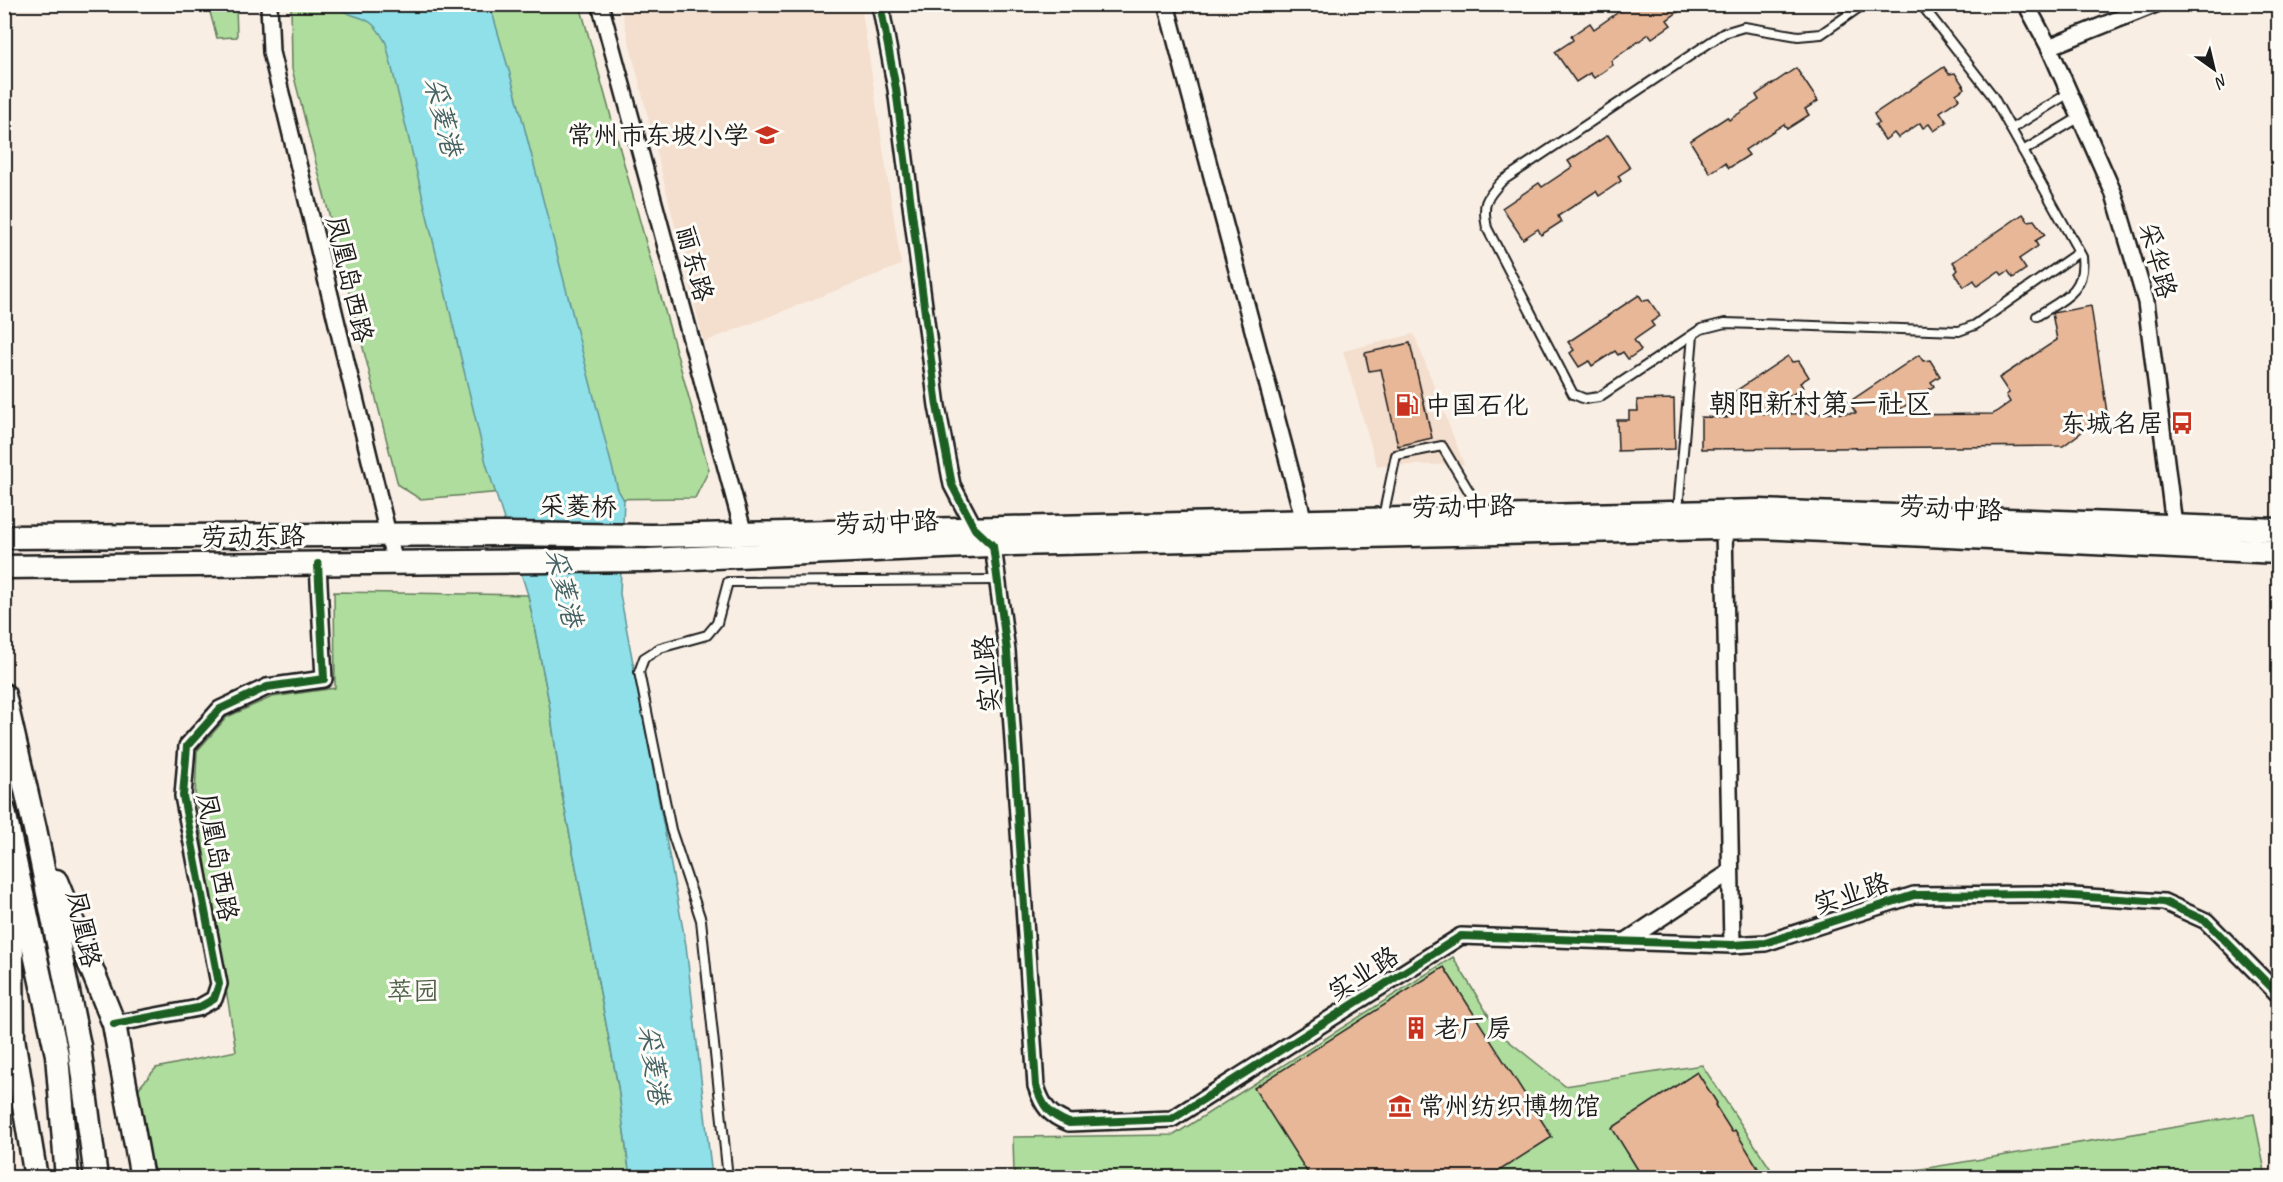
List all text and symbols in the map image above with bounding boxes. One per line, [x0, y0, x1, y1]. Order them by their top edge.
north arrow [2184, 39, 2244, 99]
text: N [2210, 70, 2232, 93]
water label: 采菱港 [417, 73, 470, 162]
place label: 常州市东坡小学 [567, 119, 749, 152]
school or university icon: 常州市东坡小学 [754, 122, 780, 148]
street label: 凤凰岛西路 [319, 212, 380, 346]
street label: 采华路 [2131, 218, 2184, 302]
street label: 丽东路 [668, 221, 721, 305]
district label: 朝阳新村第一社区 [1709, 386, 1933, 421]
place label: 中国石化 [1425, 389, 1529, 422]
fuel station icon: 中国石化 [1394, 392, 1420, 418]
place label: 东城名居 [2060, 407, 2164, 440]
bus stop icon: 东城名居 [2169, 410, 2195, 436]
street label: 采菱桥 [539, 489, 617, 524]
street label: 劳动中路 [1411, 489, 1515, 524]
street label: 劳动中路 [1898, 489, 2004, 528]
street label: 劳动中路 [834, 504, 940, 541]
street label: 劳动东路 [201, 519, 305, 554]
water label: 采菱港 [538, 544, 591, 633]
street label: 实业路 [967, 634, 1006, 714]
street label: 凤凰岛西路 [190, 790, 245, 924]
street label: 实业路 [1809, 866, 1893, 921]
street label: 凤凰路 [59, 888, 108, 971]
street label: 实业路 [1321, 939, 1405, 1008]
park label: 萃园 [387, 975, 439, 1008]
place label: 老厂房 [1434, 1012, 1512, 1045]
building icon: 老厂房 [1403, 1015, 1429, 1041]
water label: 采菱港 [632, 1022, 677, 1109]
place label: 常州纺织博物馆 [1418, 1090, 1600, 1123]
museum icon: 常州纺织博物馆 [1387, 1093, 1413, 1119]

